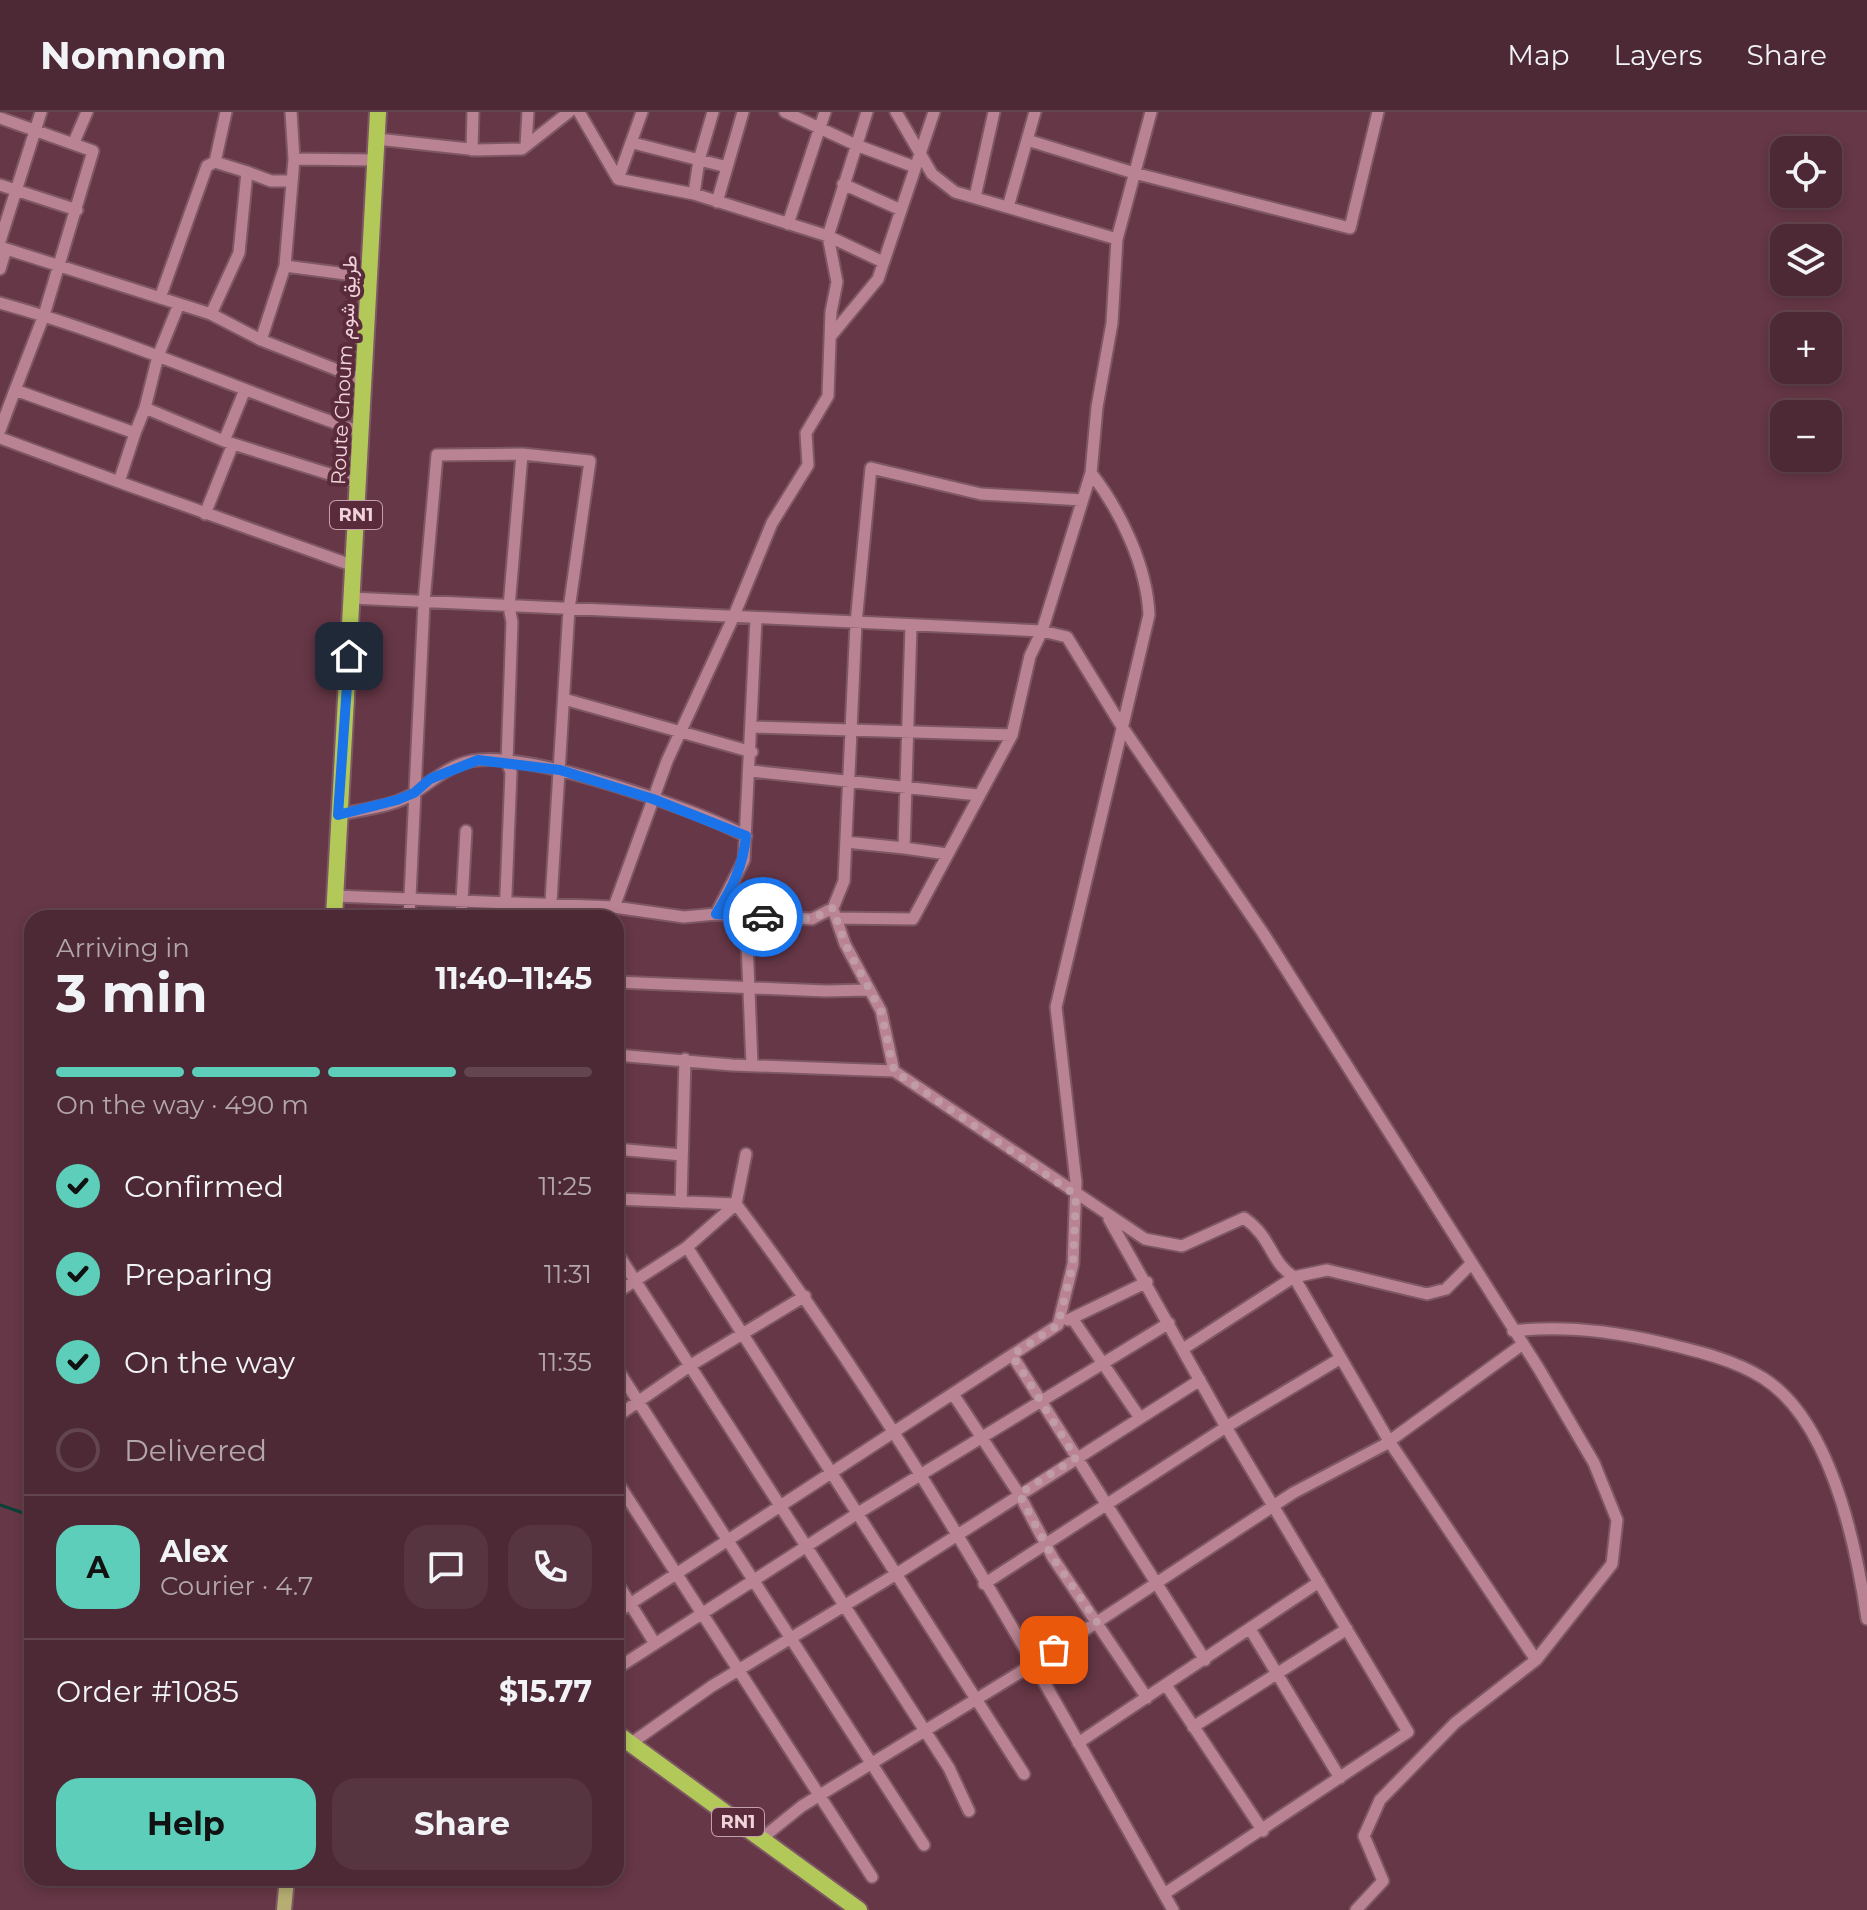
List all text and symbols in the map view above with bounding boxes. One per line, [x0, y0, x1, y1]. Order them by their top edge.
text: Nomnom [40, 32, 227, 79]
text: Map [1507, 38, 1570, 72]
text: Layers [1614, 38, 1703, 72]
text: Share [1747, 38, 1827, 72]
map controls [1770, 136, 1842, 472]
button: locate [1770, 136, 1842, 208]
button: layers [1770, 224, 1842, 296]
street label: Route Choum طريق شوم [326, 255, 363, 485]
button: + [1770, 312, 1842, 384]
button: − [1770, 400, 1842, 472]
road number: RN1 [330, 501, 382, 529]
pin [315, 622, 383, 690]
icon: home [327, 634, 371, 678]
courier [723, 877, 803, 957]
icon: car [741, 895, 785, 939]
text: Arriving in [56, 932, 190, 964]
text: 11:40–11:45 [435, 960, 592, 997]
text: 3 min [56, 962, 208, 1025]
text: On the way · 490 m [56, 1089, 309, 1121]
icon: check [56, 1164, 100, 1208]
text: Confirmed [124, 1168, 284, 1205]
text: 11:25 [538, 1170, 592, 1202]
icon: check [56, 1252, 100, 1296]
text: Preparing [124, 1256, 273, 1293]
text: 11:31 [544, 1258, 592, 1290]
icon: check [56, 1340, 100, 1384]
text: On the way [124, 1344, 295, 1381]
text: 11:35 [539, 1346, 592, 1378]
text: Delivered [124, 1432, 267, 1469]
button: chat [404, 1525, 488, 1609]
button: phone [508, 1525, 592, 1609]
text: Alex [160, 1533, 228, 1570]
text: A [87, 1549, 109, 1586]
text: Courier · 4.7 [160, 1570, 313, 1602]
pin [1020, 1616, 1088, 1684]
icon: bag [1032, 1628, 1076, 1672]
text: Order #1085 [56, 1673, 239, 1710]
text: $15.77 [499, 1673, 592, 1710]
button: Help [56, 1778, 316, 1870]
button: Share [332, 1778, 592, 1870]
road number: RN1 [712, 1808, 764, 1836]

